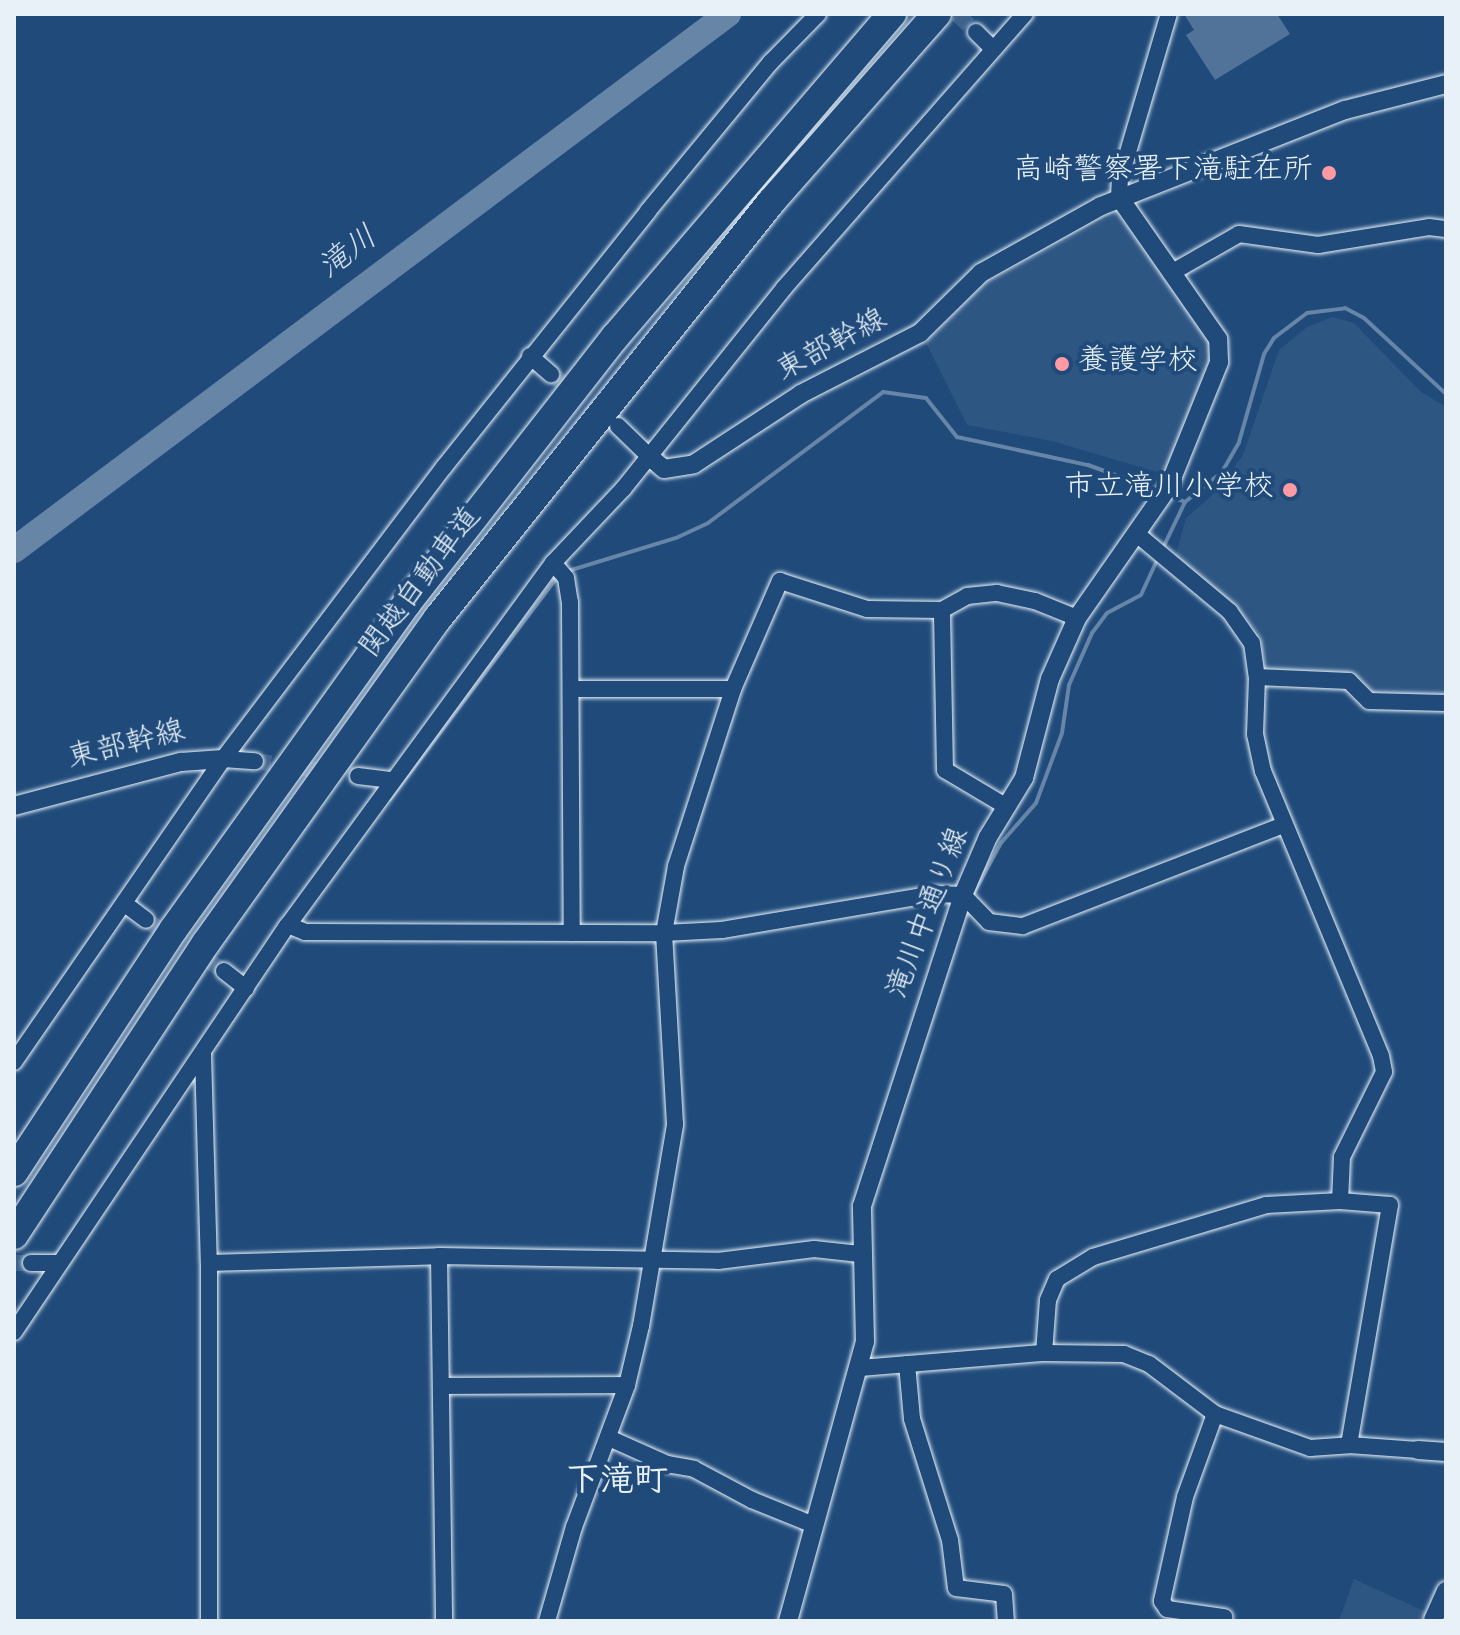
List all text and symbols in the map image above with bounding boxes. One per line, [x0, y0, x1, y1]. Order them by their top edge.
place label: 高崎警察署下滝駐在所 [1013, 155, 1313, 191]
marker: 高崎警察署下滝駐在所 [1320, 164, 1338, 182]
water label: 滝川 [313, 220, 387, 290]
street label: 東部幹線 [772, 304, 894, 392]
place label: 養護学校 [1078, 346, 1198, 382]
marker: 養護学校 [1053, 355, 1071, 373]
place label: 市立滝川小学校 [1064, 472, 1274, 508]
marker: 市立滝川小学校 [1281, 481, 1299, 499]
street label: 関越自動車道 [354, 501, 492, 667]
street label: 東部幹線 [64, 716, 190, 780]
street label: 滝川中通り線 [882, 824, 980, 1004]
district label: 下滝町 [566, 1465, 668, 1505]

